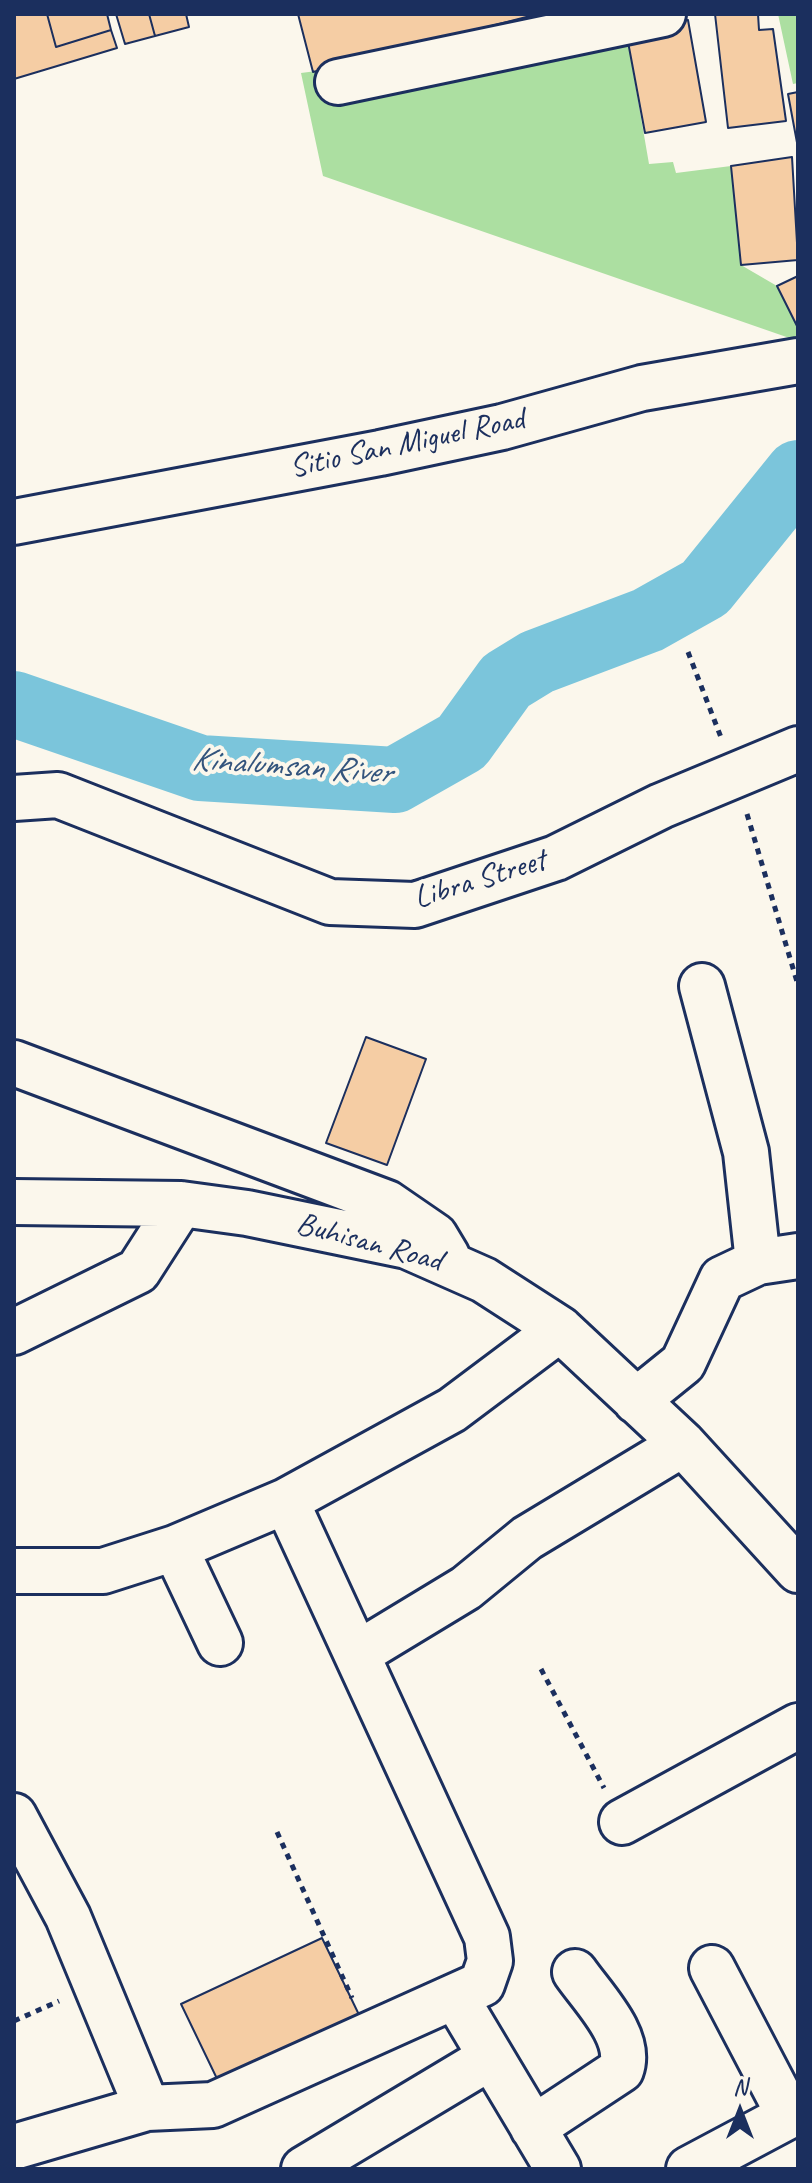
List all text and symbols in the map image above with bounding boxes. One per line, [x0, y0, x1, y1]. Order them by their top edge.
street label: Sitio San Miguel Road [286, 400, 528, 488]
water label: Kinalumsan River [190, 740, 392, 794]
street label: Libra Street [410, 842, 550, 918]
street label: Buhisan Road [292, 1205, 446, 1281]
north arrow [700, 2071, 780, 2151]
text: N [733, 2073, 747, 2101]

